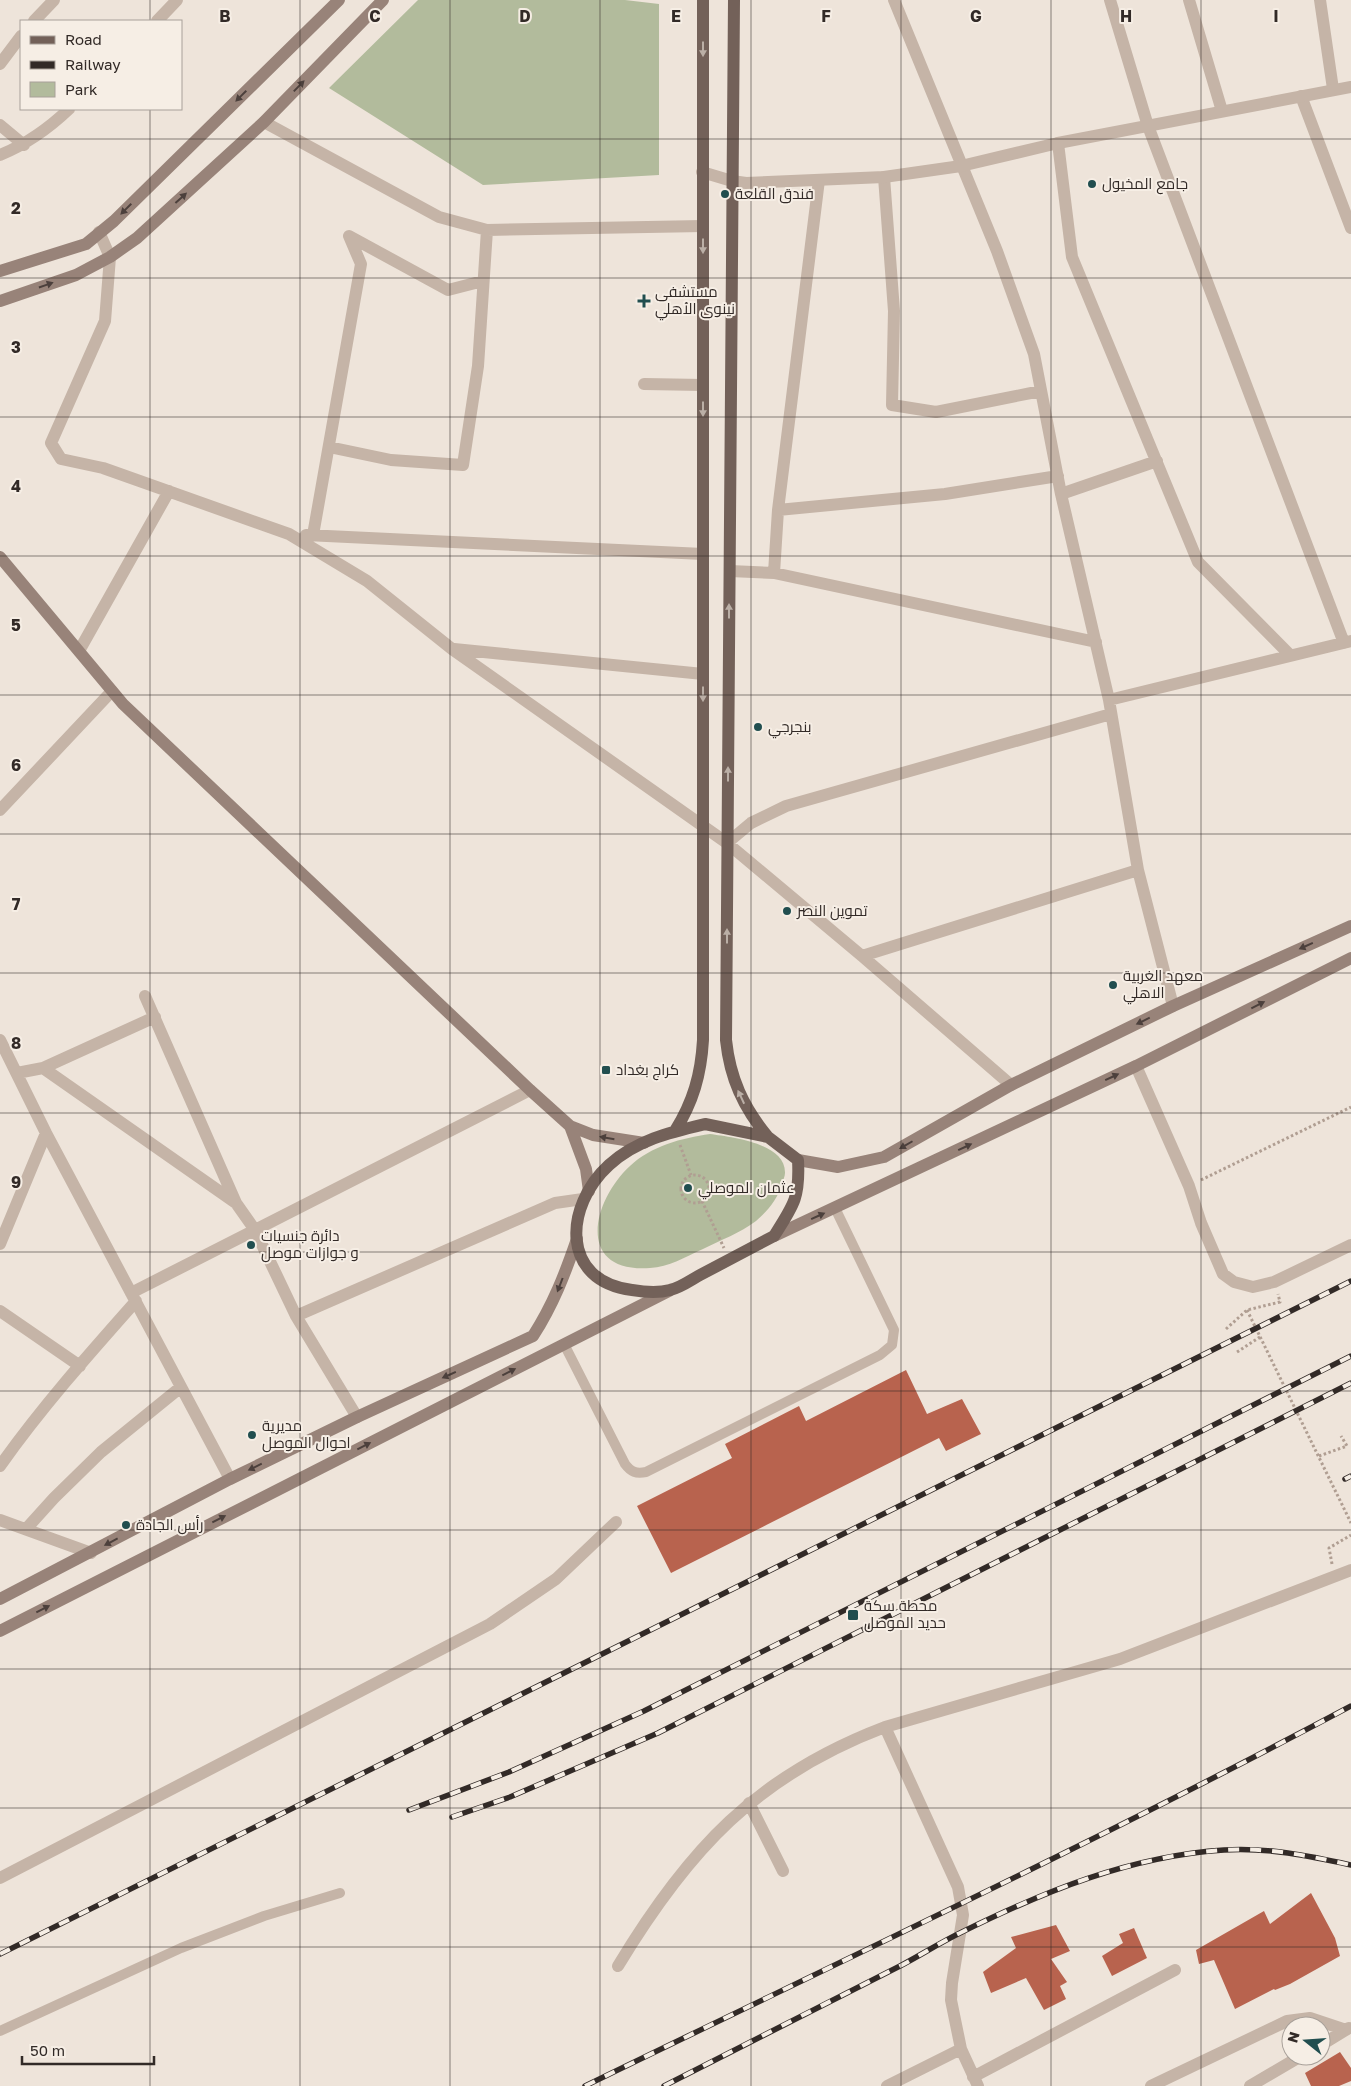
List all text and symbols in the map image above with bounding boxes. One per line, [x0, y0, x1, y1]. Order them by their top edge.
text: B [219, 6, 231, 26]
text: C [369, 6, 381, 26]
text: D [519, 6, 531, 26]
text: E [671, 6, 681, 26]
text: F [821, 6, 831, 26]
text: G [970, 6, 982, 26]
text: H [1120, 6, 1132, 26]
text: I [1273, 6, 1279, 26]
legend [20, 20, 182, 110]
text: Road [65, 30, 102, 48]
one-way arrow [699, 41, 707, 57]
text: Railway [65, 55, 121, 73]
text: Park [65, 80, 98, 98]
one-way arrow [293, 80, 305, 92]
one-way arrow [236, 89, 248, 101]
place label: جامع المخيول [1102, 174, 1188, 195]
marker: جامع المخيول [1086, 178, 1098, 190]
place label: فندق القلعة [735, 184, 814, 204]
marker: فندق القلعة [719, 188, 731, 200]
one-way arrow [174, 192, 186, 204]
text: 2 [11, 198, 21, 218]
one-way arrow [120, 203, 132, 215]
one-way arrow [699, 238, 707, 254]
one-way arrow [39, 281, 54, 289]
place label: مستشفى نينوى الأهلي [655, 282, 735, 321]
marker: مستشفى نينوى الأهلي [637, 294, 651, 308]
text: 3 [11, 337, 21, 357]
one-way arrow [699, 401, 707, 417]
text: 4 [11, 476, 21, 496]
one-way arrow [725, 603, 733, 619]
text: 5 [11, 615, 21, 635]
one-way arrow [699, 686, 707, 702]
place label: بنجرجي [768, 717, 812, 739]
marker: بنجرجي [752, 721, 764, 733]
text: 6 [11, 755, 21, 775]
one-way arrow [724, 766, 732, 782]
text: 7 [12, 894, 21, 914]
place label: تموين النصر [796, 901, 867, 921]
marker: تموين النصر [781, 905, 793, 917]
one-way arrow [723, 928, 731, 944]
one-way arrow [1299, 942, 1314, 951]
place label: معهد الغربية الاهلي [1123, 966, 1203, 1005]
marker: معهد الغربية الاهلي [1107, 979, 1119, 991]
one-way arrow [1251, 1001, 1265, 1009]
one-way arrow [1136, 1017, 1150, 1025]
text: 8 [11, 1033, 21, 1053]
place label: كراج بغداد [616, 1060, 679, 1081]
marker: كراج بغداد [600, 1064, 612, 1076]
one-way arrow [1105, 1073, 1119, 1081]
one-way arrow [736, 1090, 744, 1104]
one-way arrow [598, 1133, 614, 1141]
one-way arrow [898, 1141, 913, 1149]
one-way arrow [958, 1142, 972, 1150]
text: 9 [11, 1172, 21, 1192]
place label: عثمان الموصلي [698, 1178, 795, 1200]
marker: عثمان الموصلي [682, 1182, 694, 1194]
one-way arrow [811, 1212, 825, 1220]
place label: دائرة جنسيات و جوازات موصل [261, 1226, 359, 1263]
marker: دائرة جنسيات و جوازات موصل [245, 1239, 257, 1251]
one-way arrow [556, 1278, 564, 1293]
one-way arrow [502, 1368, 516, 1376]
one-way arrow [442, 1372, 456, 1380]
place label: مديرية احوال الموصل [262, 1416, 351, 1453]
marker: مديرية احوال الموصل [246, 1429, 258, 1441]
one-way arrow [357, 1442, 371, 1450]
one-way arrow [248, 1463, 262, 1471]
place label: رأس الجادة [136, 1515, 204, 1535]
one-way arrow [212, 1515, 227, 1523]
marker: رأس الجادة [120, 1519, 132, 1531]
one-way arrow [103, 1538, 118, 1546]
place label: محطة سكة حديد الموصل [864, 1596, 946, 1633]
one-way arrow [36, 1605, 51, 1613]
marker: محطة سكة حديد الموصل [846, 1608, 860, 1622]
north arrow [1281, 2016, 1331, 2066]
text: N [1283, 2029, 1303, 2045]
scale bar [22, 2034, 155, 2066]
text: 50 m [30, 2041, 65, 2059]

